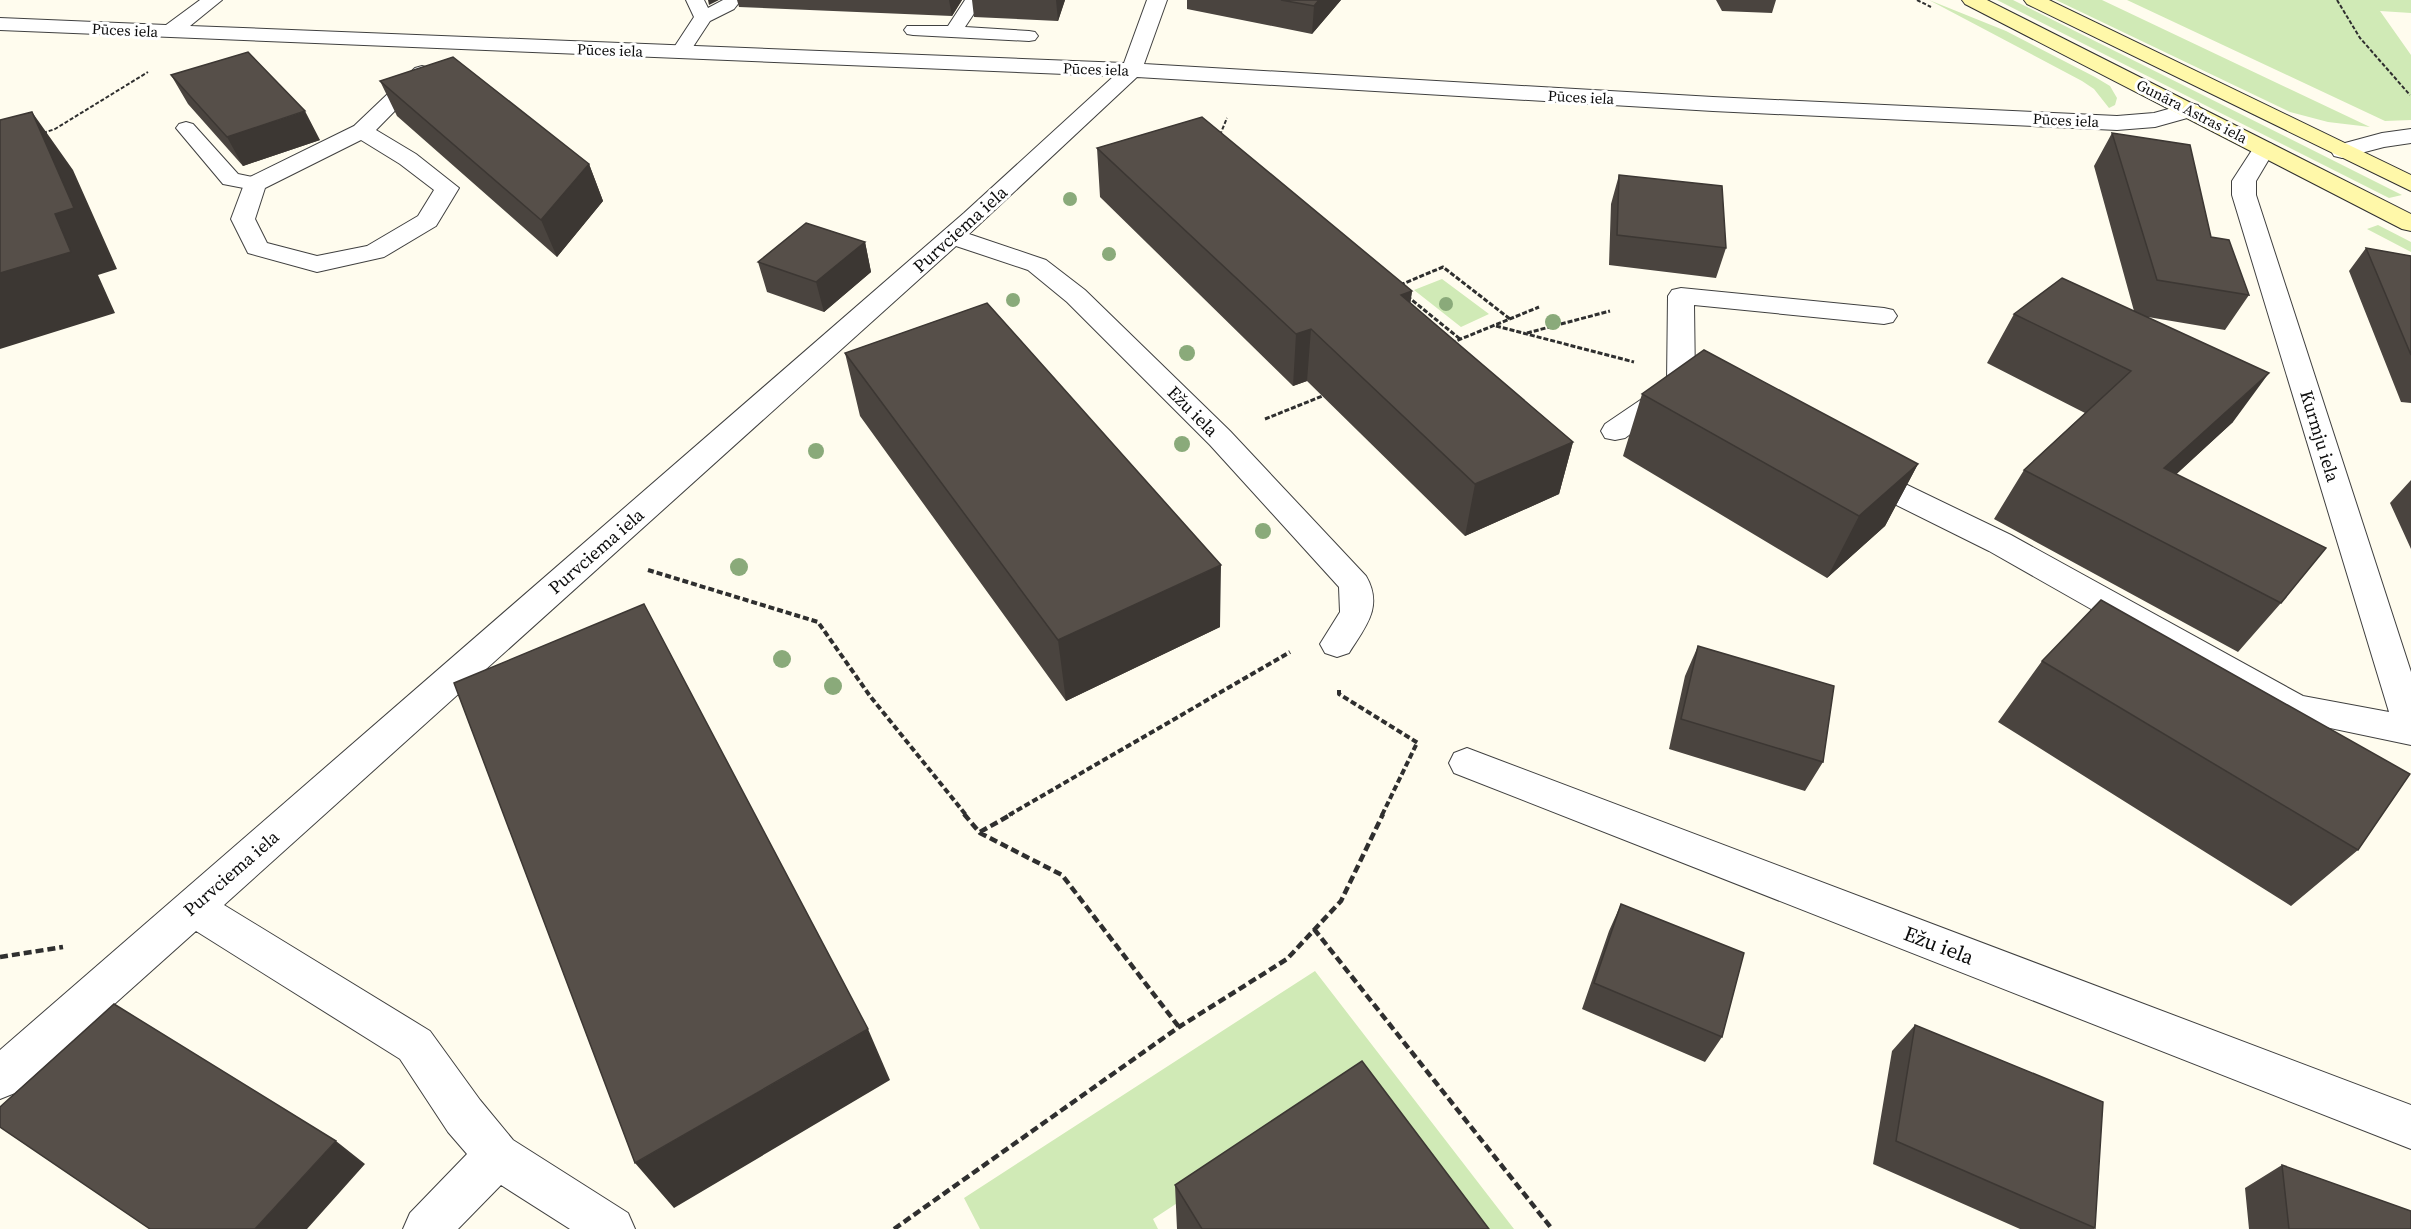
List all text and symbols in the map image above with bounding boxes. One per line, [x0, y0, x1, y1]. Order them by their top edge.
street label: Pūces iela [91, 18, 159, 42]
street label: Pūces iela [576, 38, 644, 62]
street label: Pūces iela [1062, 57, 1130, 81]
street label: Gunāra Astras iela [2133, 74, 2251, 148]
street label: Pūces iela [1547, 85, 1615, 109]
street label: Pūces iela [2032, 108, 2100, 132]
street label: Purvciema iela [907, 179, 1013, 278]
street label: Ežu iela [1162, 380, 1225, 443]
street label: Kurmju iela [2294, 387, 2346, 486]
street label: Purvciema iela [543, 502, 650, 600]
street label: Purvciema iela [178, 824, 285, 922]
street label: Ežu iela [1900, 918, 1978, 972]

